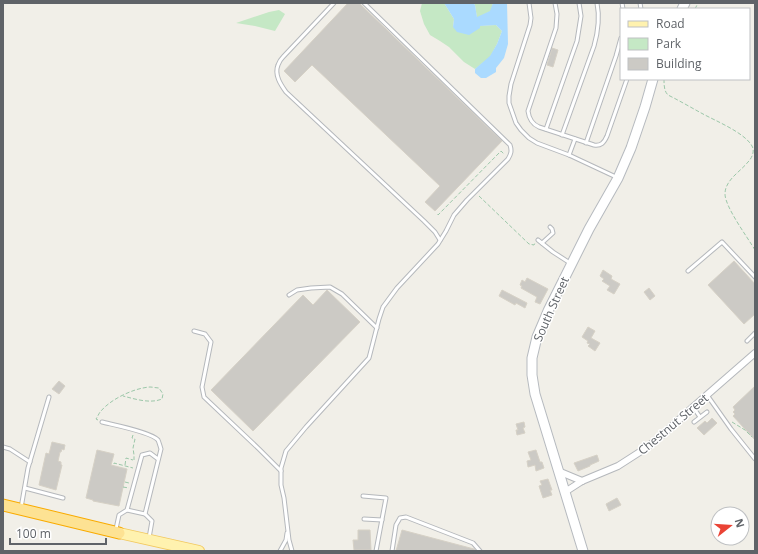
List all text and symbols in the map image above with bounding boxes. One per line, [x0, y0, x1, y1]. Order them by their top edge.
legend [620, 8, 750, 80]
text: Road [656, 15, 685, 32]
text: Park [656, 35, 682, 52]
text: Building [656, 55, 702, 72]
street label: South Street [529, 274, 573, 344]
street label: Chestnut Street [634, 389, 712, 459]
north arrow [710, 506, 750, 546]
text: N [732, 516, 749, 529]
scale bar [10, 520, 106, 546]
text: 100 m [16, 525, 51, 542]

